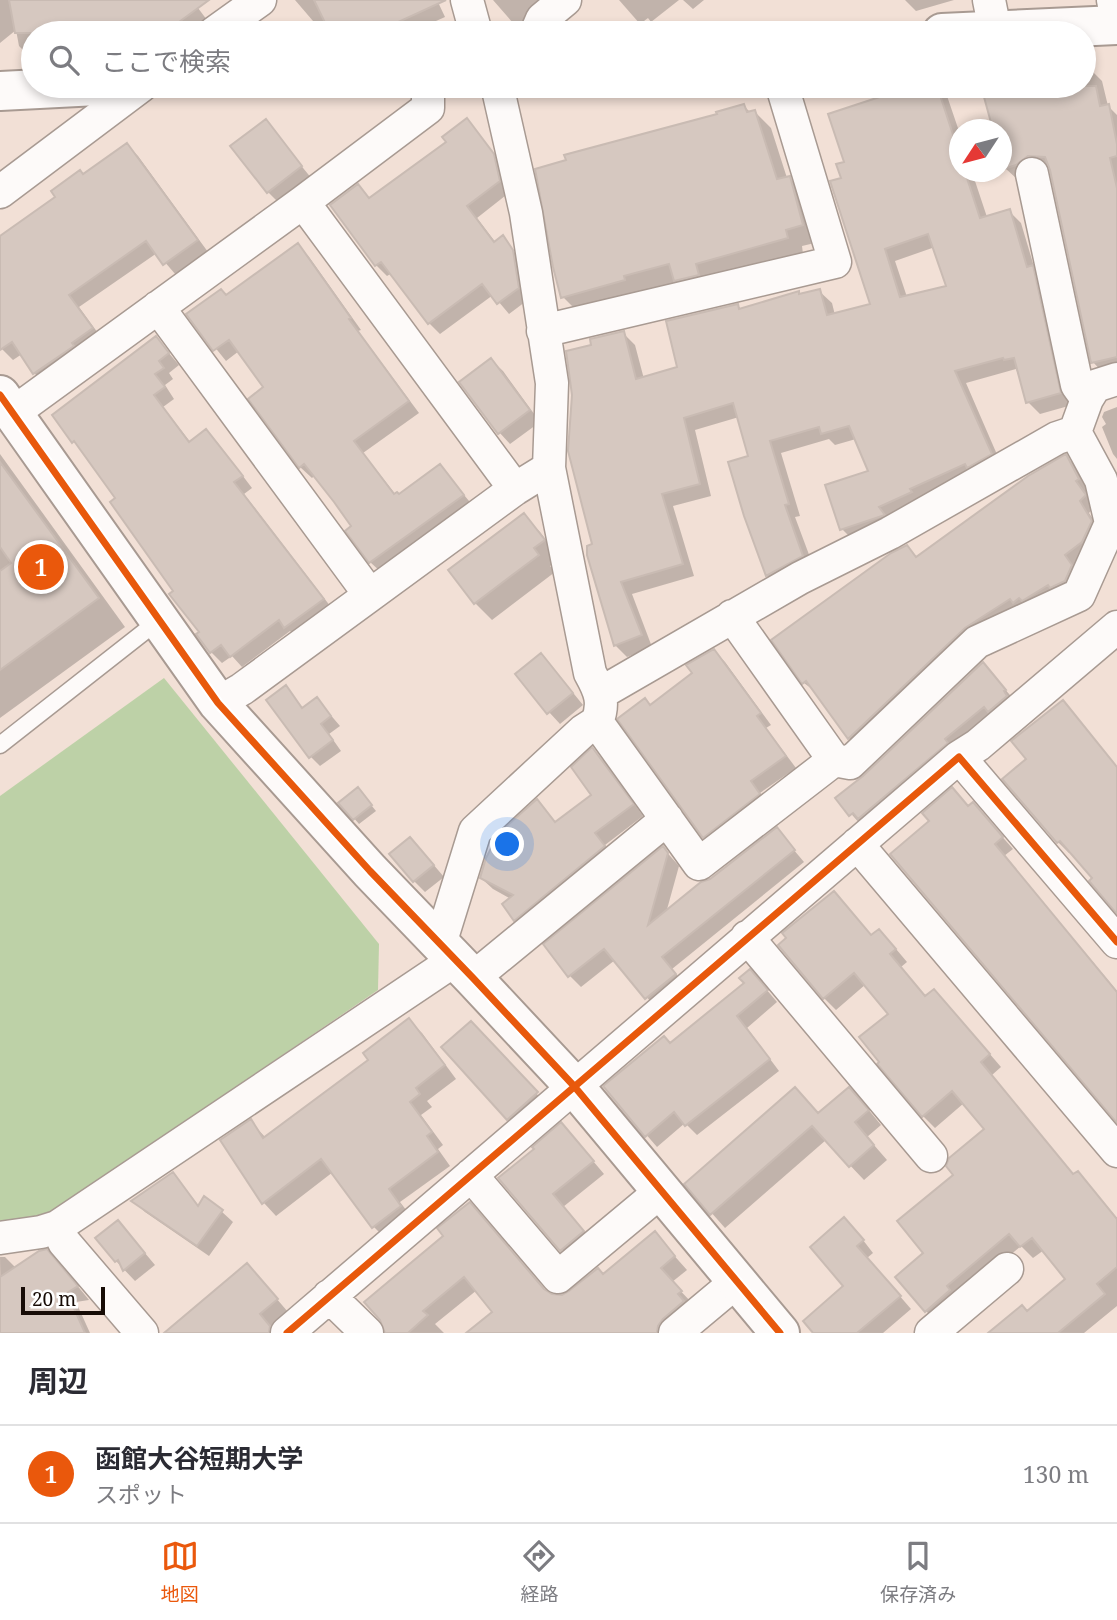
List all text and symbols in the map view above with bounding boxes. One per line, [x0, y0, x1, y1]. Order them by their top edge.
search box [21, 21, 1096, 98]
icon: search [45, 41, 83, 79]
text: ここで検索 [101, 43, 231, 79]
north arrow [949, 119, 1012, 182]
pin: 1 [18, 541, 64, 593]
your location [490, 827, 524, 861]
scale bar [21, 1284, 105, 1316]
text: 20 m [32, 1286, 76, 1312]
text: 周辺 [28, 1360, 88, 1401]
text: 函館大谷短期大学 [95, 1440, 303, 1476]
text: 1 [45, 1458, 58, 1490]
text: 130 m [1023, 1458, 1089, 1490]
text: スポット [95, 1478, 187, 1510]
tab: 地図 [161, 1537, 199, 1607]
tab: 経路 [520, 1537, 558, 1607]
tab: 保存済み [880, 1537, 956, 1607]

